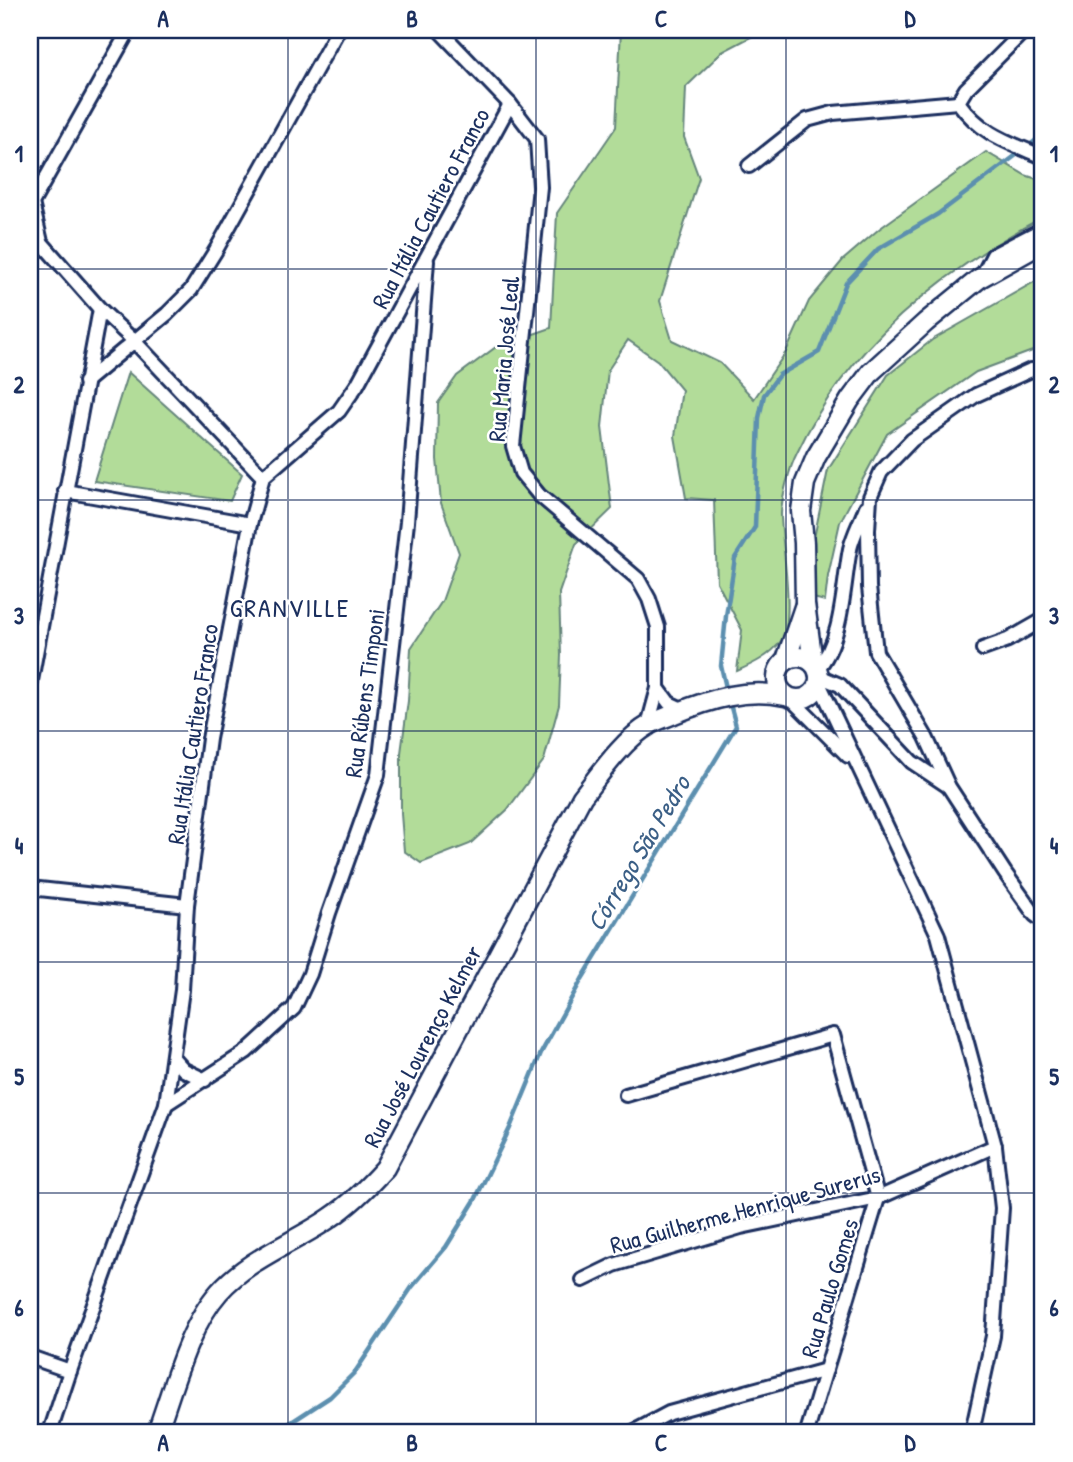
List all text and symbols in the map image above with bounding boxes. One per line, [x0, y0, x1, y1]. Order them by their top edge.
text: A [157, 3, 169, 34]
text: B [406, 3, 418, 34]
text: C [655, 3, 667, 34]
text: D [905, 3, 917, 34]
street label: Rua Itália Cautiero Franco [364, 102, 497, 314]
text: 1 [15, 138, 23, 169]
text: 1 [1050, 138, 1058, 169]
street label: Rua Maria José Leal [480, 274, 526, 443]
text: 2 [14, 369, 25, 400]
text: 2 [1049, 369, 1060, 400]
district label: GRANVILLE [230, 590, 350, 625]
text: 3 [14, 600, 24, 631]
text: 3 [1049, 600, 1059, 631]
street label: Rua Rúbens Timponi [336, 607, 392, 779]
street label: Rua Itália Cautiero Franco [159, 621, 225, 846]
water label: Córrego São Pedro [578, 767, 700, 938]
text: 4 [15, 830, 24, 861]
text: 4 [1050, 830, 1059, 861]
street label: Rua José Lourenço Kelmer [355, 939, 489, 1153]
text: 5 [14, 1061, 24, 1092]
text: 5 [1049, 1061, 1059, 1092]
street label: Rua Guilherme Henrique Surerus [607, 1158, 883, 1260]
street label: Rua Paulo Gomes [793, 1215, 865, 1361]
text: 6 [14, 1292, 24, 1323]
text: 6 [1049, 1292, 1059, 1323]
text: A [157, 1427, 169, 1458]
text: B [406, 1427, 418, 1458]
text: C [655, 1427, 667, 1458]
text: D [905, 1427, 917, 1458]

